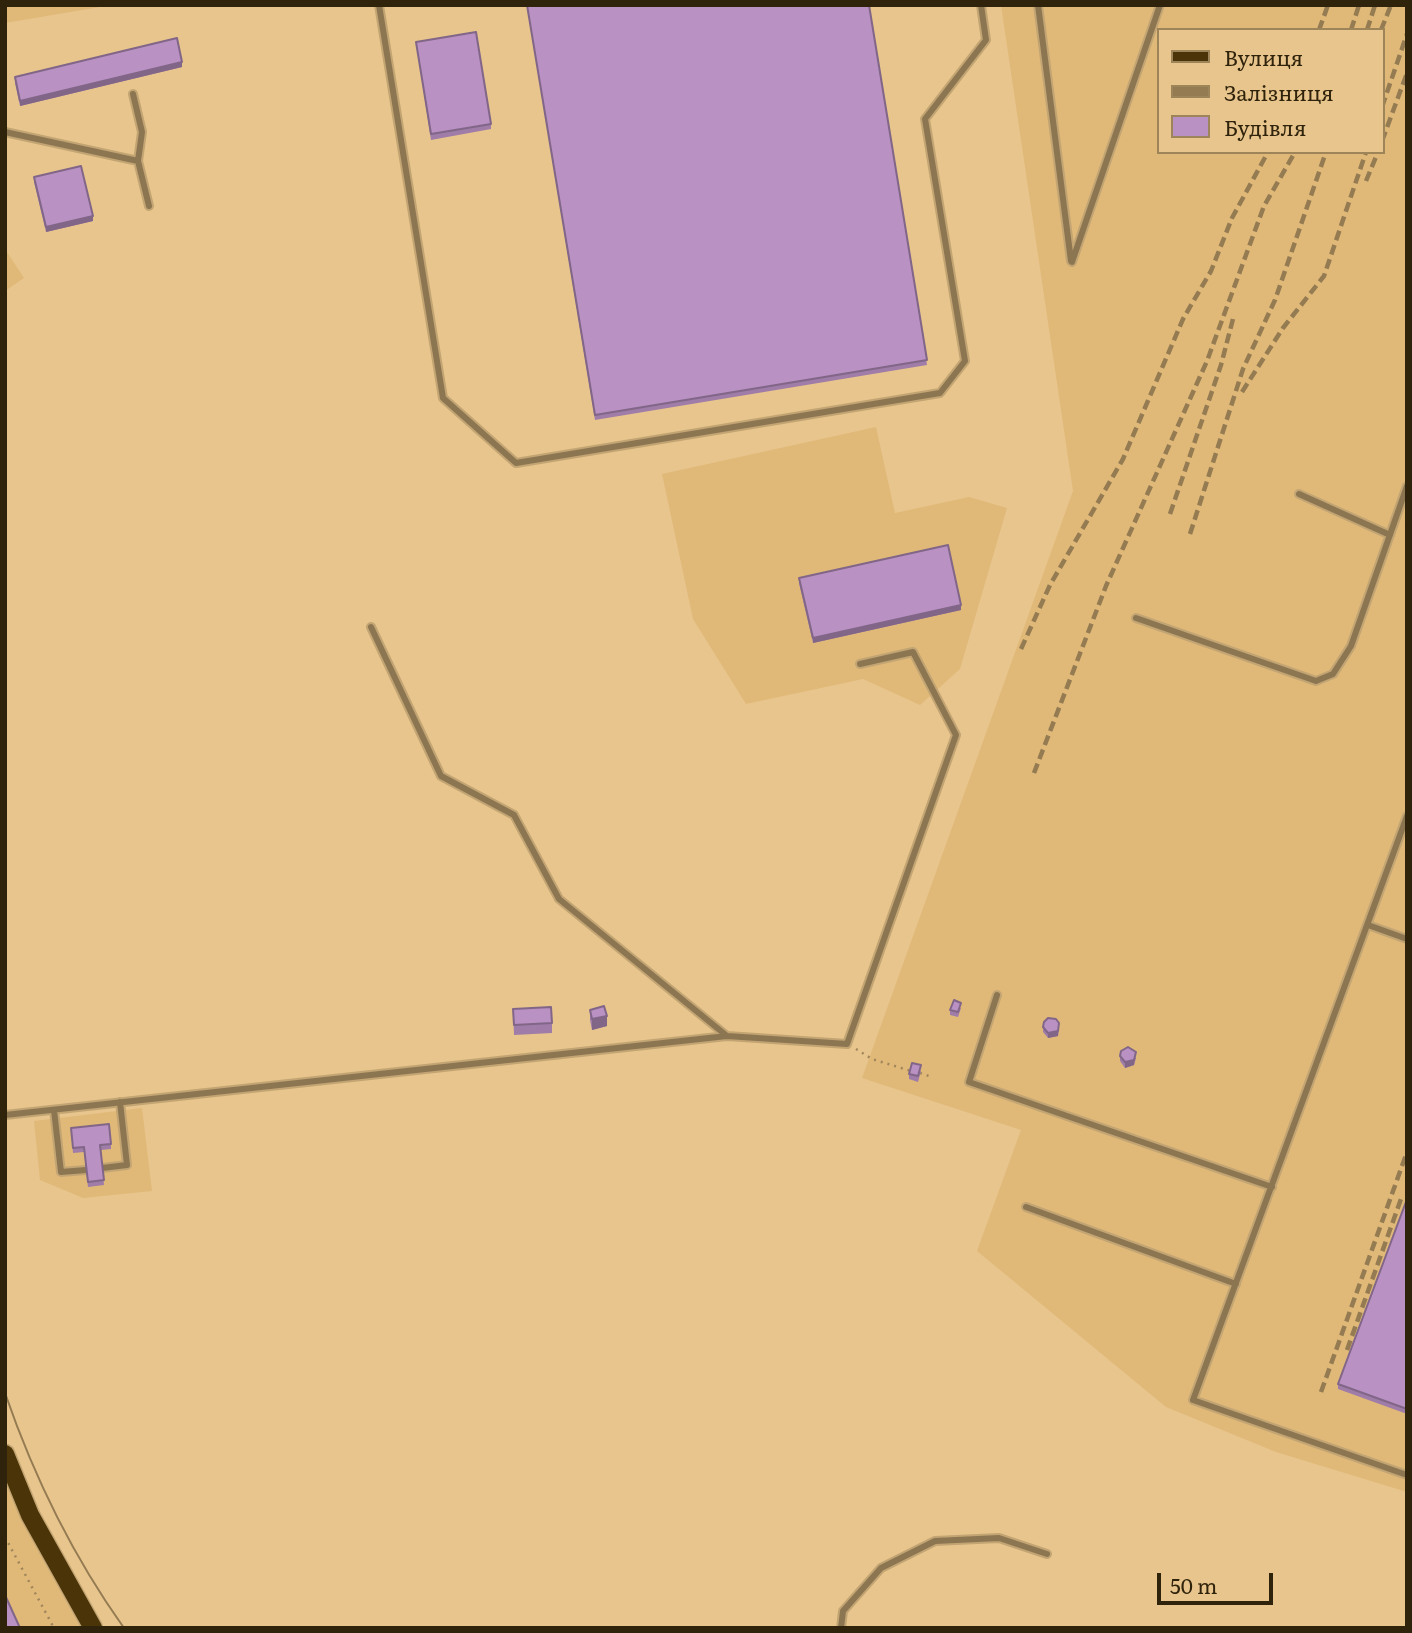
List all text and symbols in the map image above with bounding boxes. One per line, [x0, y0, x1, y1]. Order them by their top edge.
legend [1156, 28, 1384, 154]
text: Вулиця [1224, 41, 1303, 72]
text: Залізниця [1224, 76, 1334, 107]
text: Будівля [1224, 111, 1306, 142]
scale bar [1160, 1560, 1276, 1604]
text: 50 m [1170, 1569, 1217, 1600]

